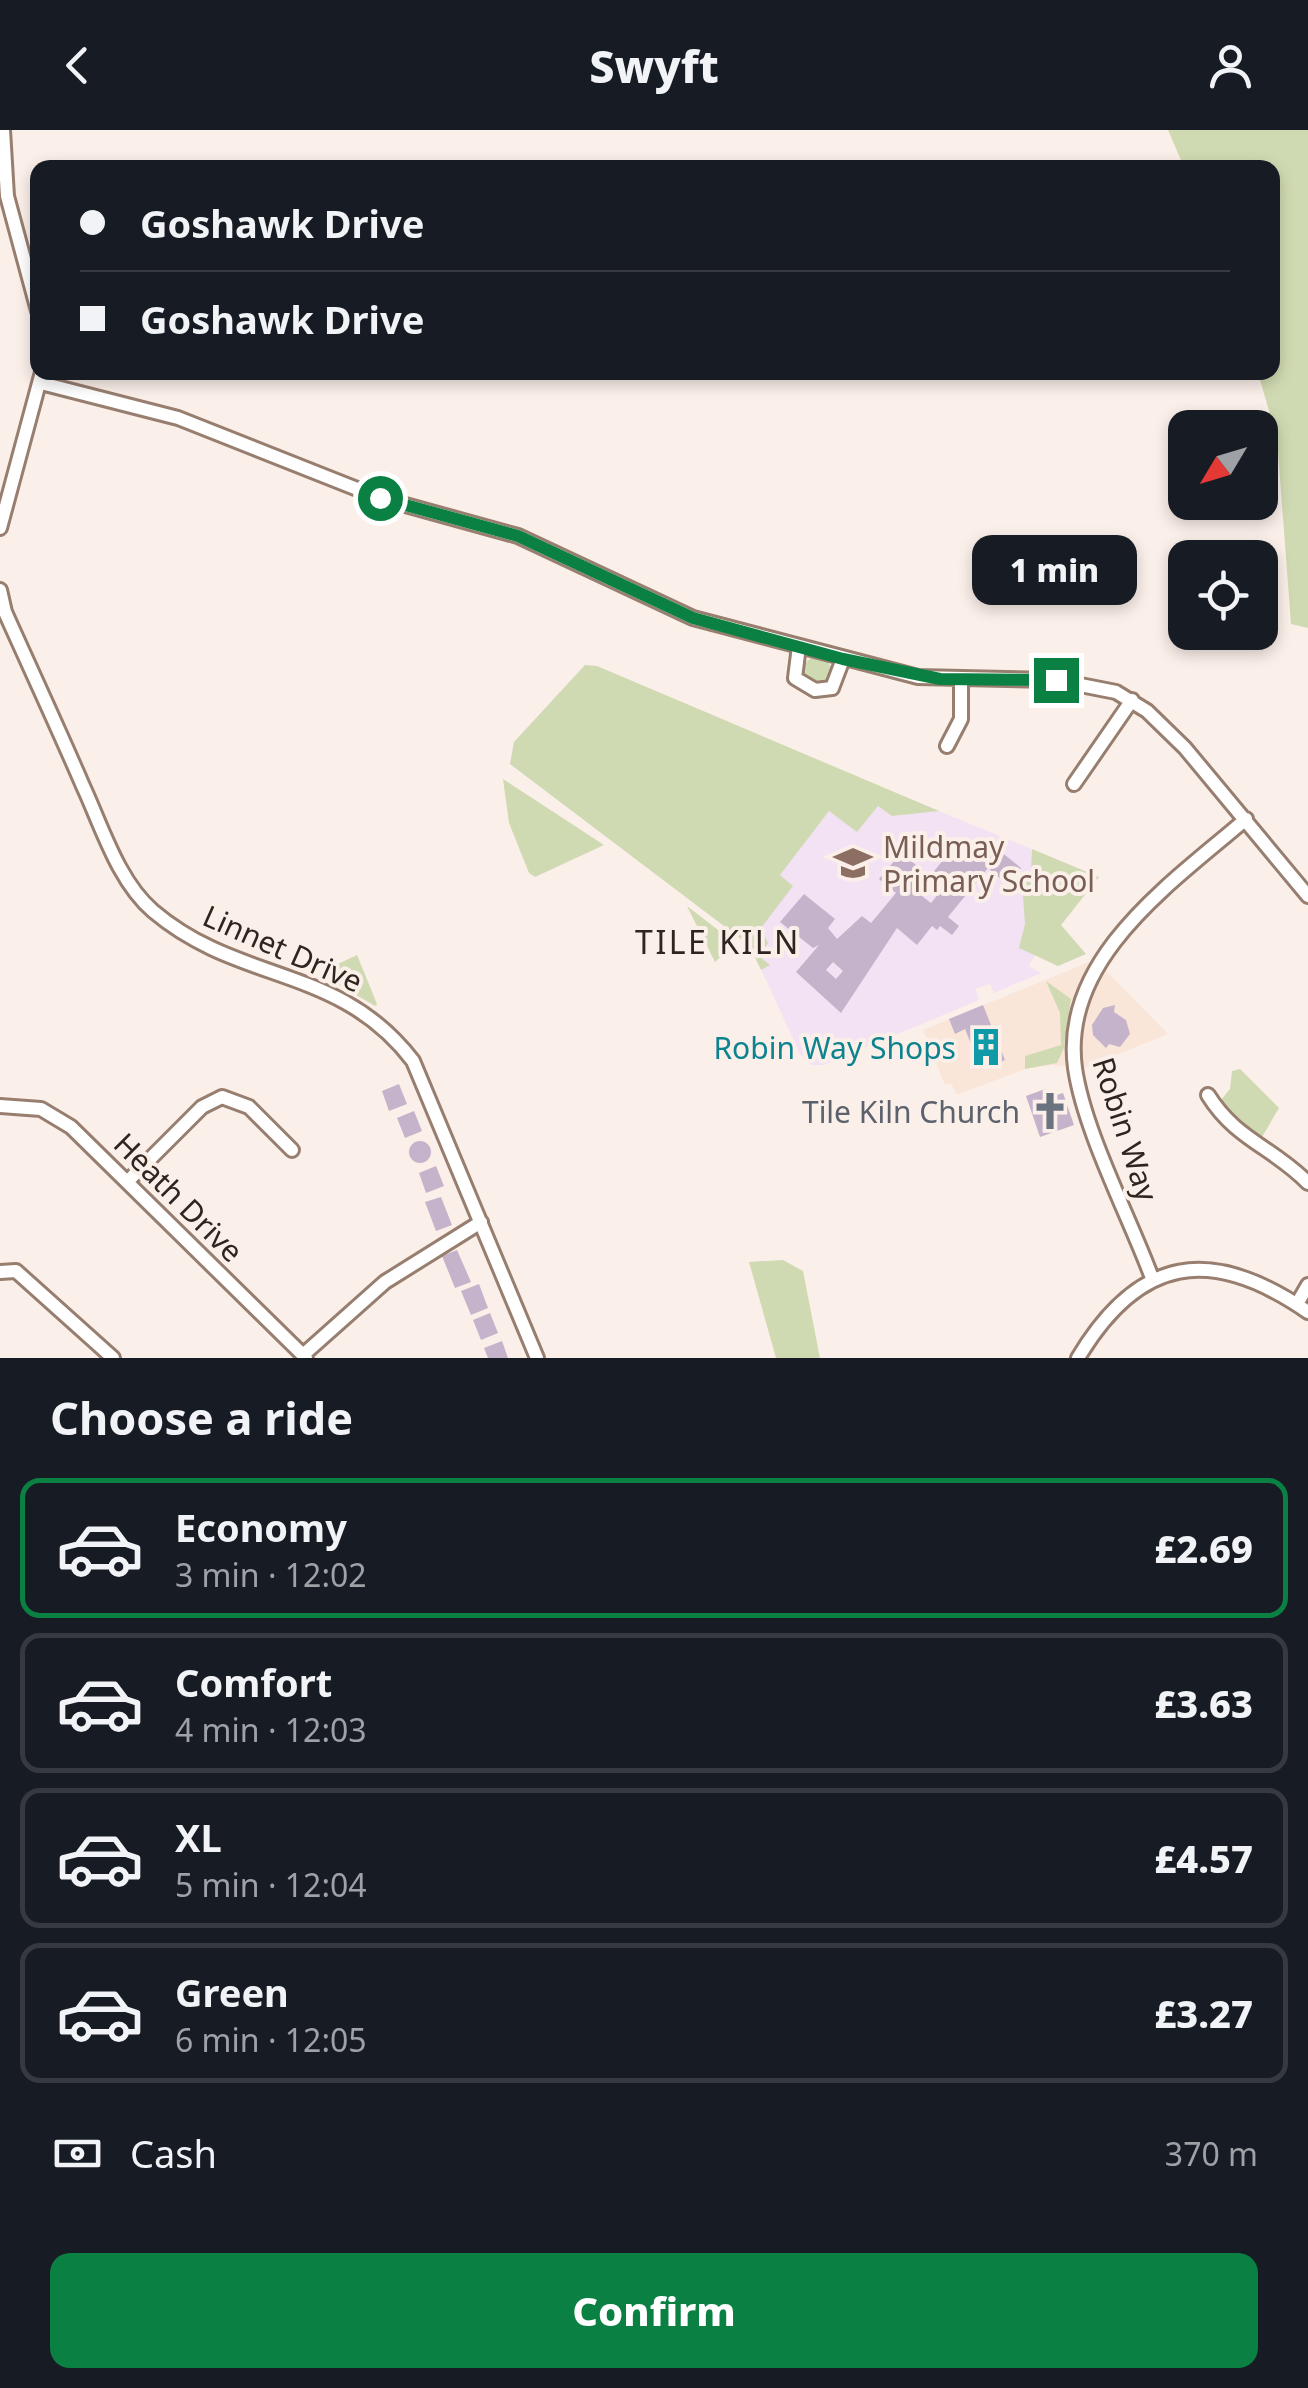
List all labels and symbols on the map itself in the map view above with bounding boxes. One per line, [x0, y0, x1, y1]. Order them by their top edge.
north arrow [1168, 410, 1278, 520]
route start [358, 476, 403, 521]
callout: 1 min [974, 535, 1138, 605]
route end [1034, 658, 1079, 703]
place label: Mildmay Primary School [883, 826, 1095, 901]
school or university icon: Mildmay Primary School [832, 842, 874, 884]
street label: Linnet Drive [197, 895, 369, 1001]
district label: TILE KILN [635, 920, 801, 963]
building icon: Robin Way Shops [965, 1026, 1007, 1068]
place label: Robin Way Shops [713, 1027, 956, 1068]
street label: Robin Way [1084, 1052, 1169, 1207]
church icon: Tile Kiln Church [1029, 1090, 1071, 1132]
place label: Tile Kiln Church [802, 1091, 1020, 1132]
street label: Heath Drive [105, 1123, 253, 1271]

